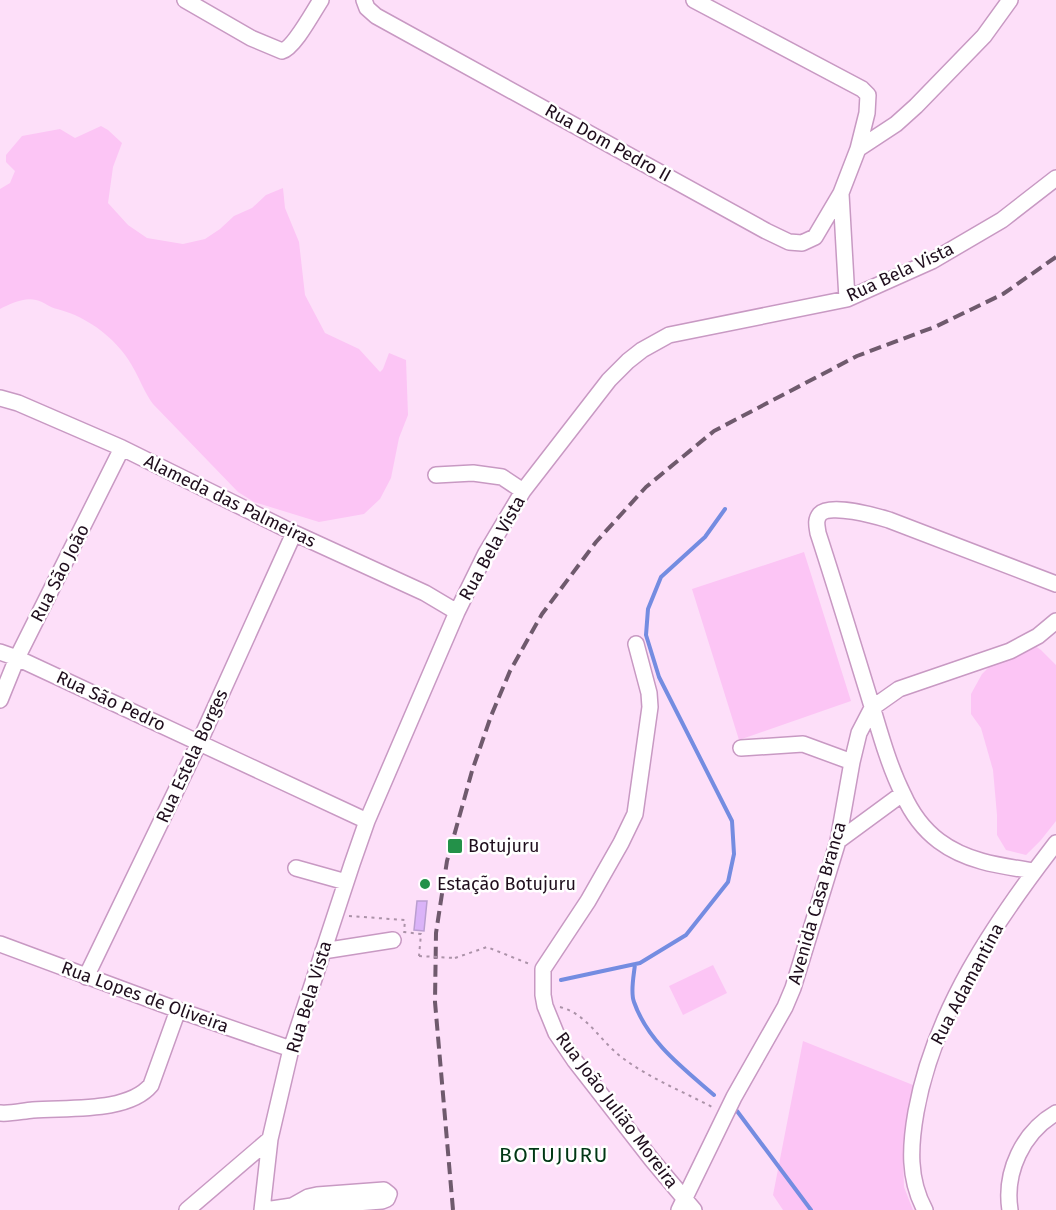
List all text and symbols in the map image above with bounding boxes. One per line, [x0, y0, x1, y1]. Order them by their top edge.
street label: Rua Dom Pedro II [541, 99, 675, 187]
street label: Rua Bela Vista [843, 237, 957, 307]
street label: Alameda das Palmeiras [141, 450, 319, 552]
street label: Rua Bela Vista [454, 492, 530, 604]
street label: Rua São João [26, 520, 94, 626]
street label: Rua São Pedro [53, 666, 169, 736]
street label: Rua Estela Borges [151, 686, 233, 826]
street label: Avenida Casa Branca [783, 819, 851, 987]
place label: Botujuru [468, 835, 539, 857]
marker: Botujuru [446, 837, 464, 855]
place label: Estação Botujuru [437, 873, 576, 895]
marker: Estação Botujuru [418, 877, 432, 891]
street label: Rua Adamantina [926, 919, 1008, 1049]
street label: Rua Bela Vista [282, 938, 336, 1056]
street label: Rua Lopes de Oliveira [58, 956, 232, 1038]
street label: Rua João Julião Moreira [551, 1027, 683, 1193]
district label: BOTUJURU [499, 1142, 609, 1168]

